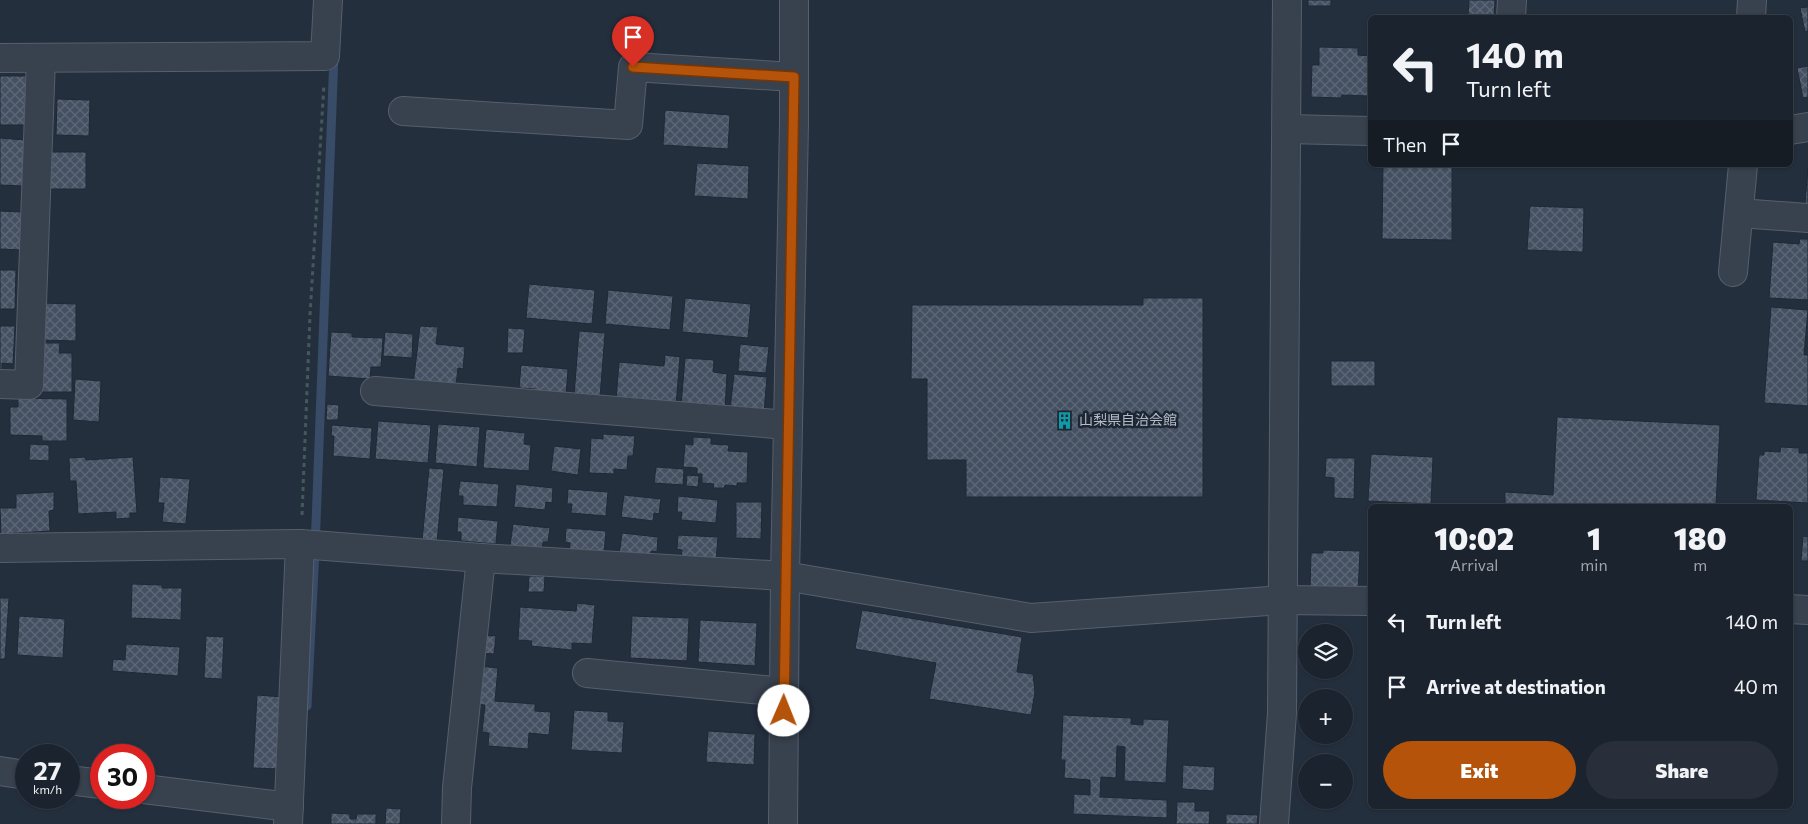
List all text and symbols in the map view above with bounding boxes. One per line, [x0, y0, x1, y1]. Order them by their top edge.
pin [612, 16, 654, 67]
icon: arrive [619, 23, 647, 51]
text: 140 m [1466, 32, 1564, 75]
icon: left [1383, 35, 1448, 100]
text: Turn left [1466, 75, 1551, 102]
icon: arrive [1437, 130, 1465, 158]
text: Then [1383, 133, 1427, 156]
building icon: 山梨県自治会館 [1055, 410, 1075, 430]
place label: 山梨県自治会館 [1079, 411, 1177, 428]
text: 10:02 [1434, 519, 1514, 556]
text: 1 [1587, 519, 1601, 556]
text: 180 [1674, 519, 1727, 556]
text: Arrival [1450, 555, 1498, 574]
text: min [1580, 555, 1608, 574]
text: m [1693, 555, 1707, 574]
icon: left [1383, 608, 1411, 636]
text: Turn left [1426, 610, 1501, 633]
text: 140 m [1726, 610, 1778, 633]
map controls [1298, 624, 1353, 809]
button: layers [1298, 624, 1353, 679]
icon: arrive [1383, 673, 1411, 701]
text: Arrive at destination [1426, 675, 1606, 698]
text: 40 m [1734, 675, 1778, 698]
position arrow [757, 684, 809, 736]
button: + [1298, 689, 1353, 744]
button: Exit [1383, 741, 1576, 799]
button: Share [1586, 741, 1778, 799]
speed limit sign: 30 [90, 744, 155, 809]
button: − [1298, 754, 1353, 809]
text: 27 [34, 755, 61, 785]
text: km/h [33, 782, 62, 796]

